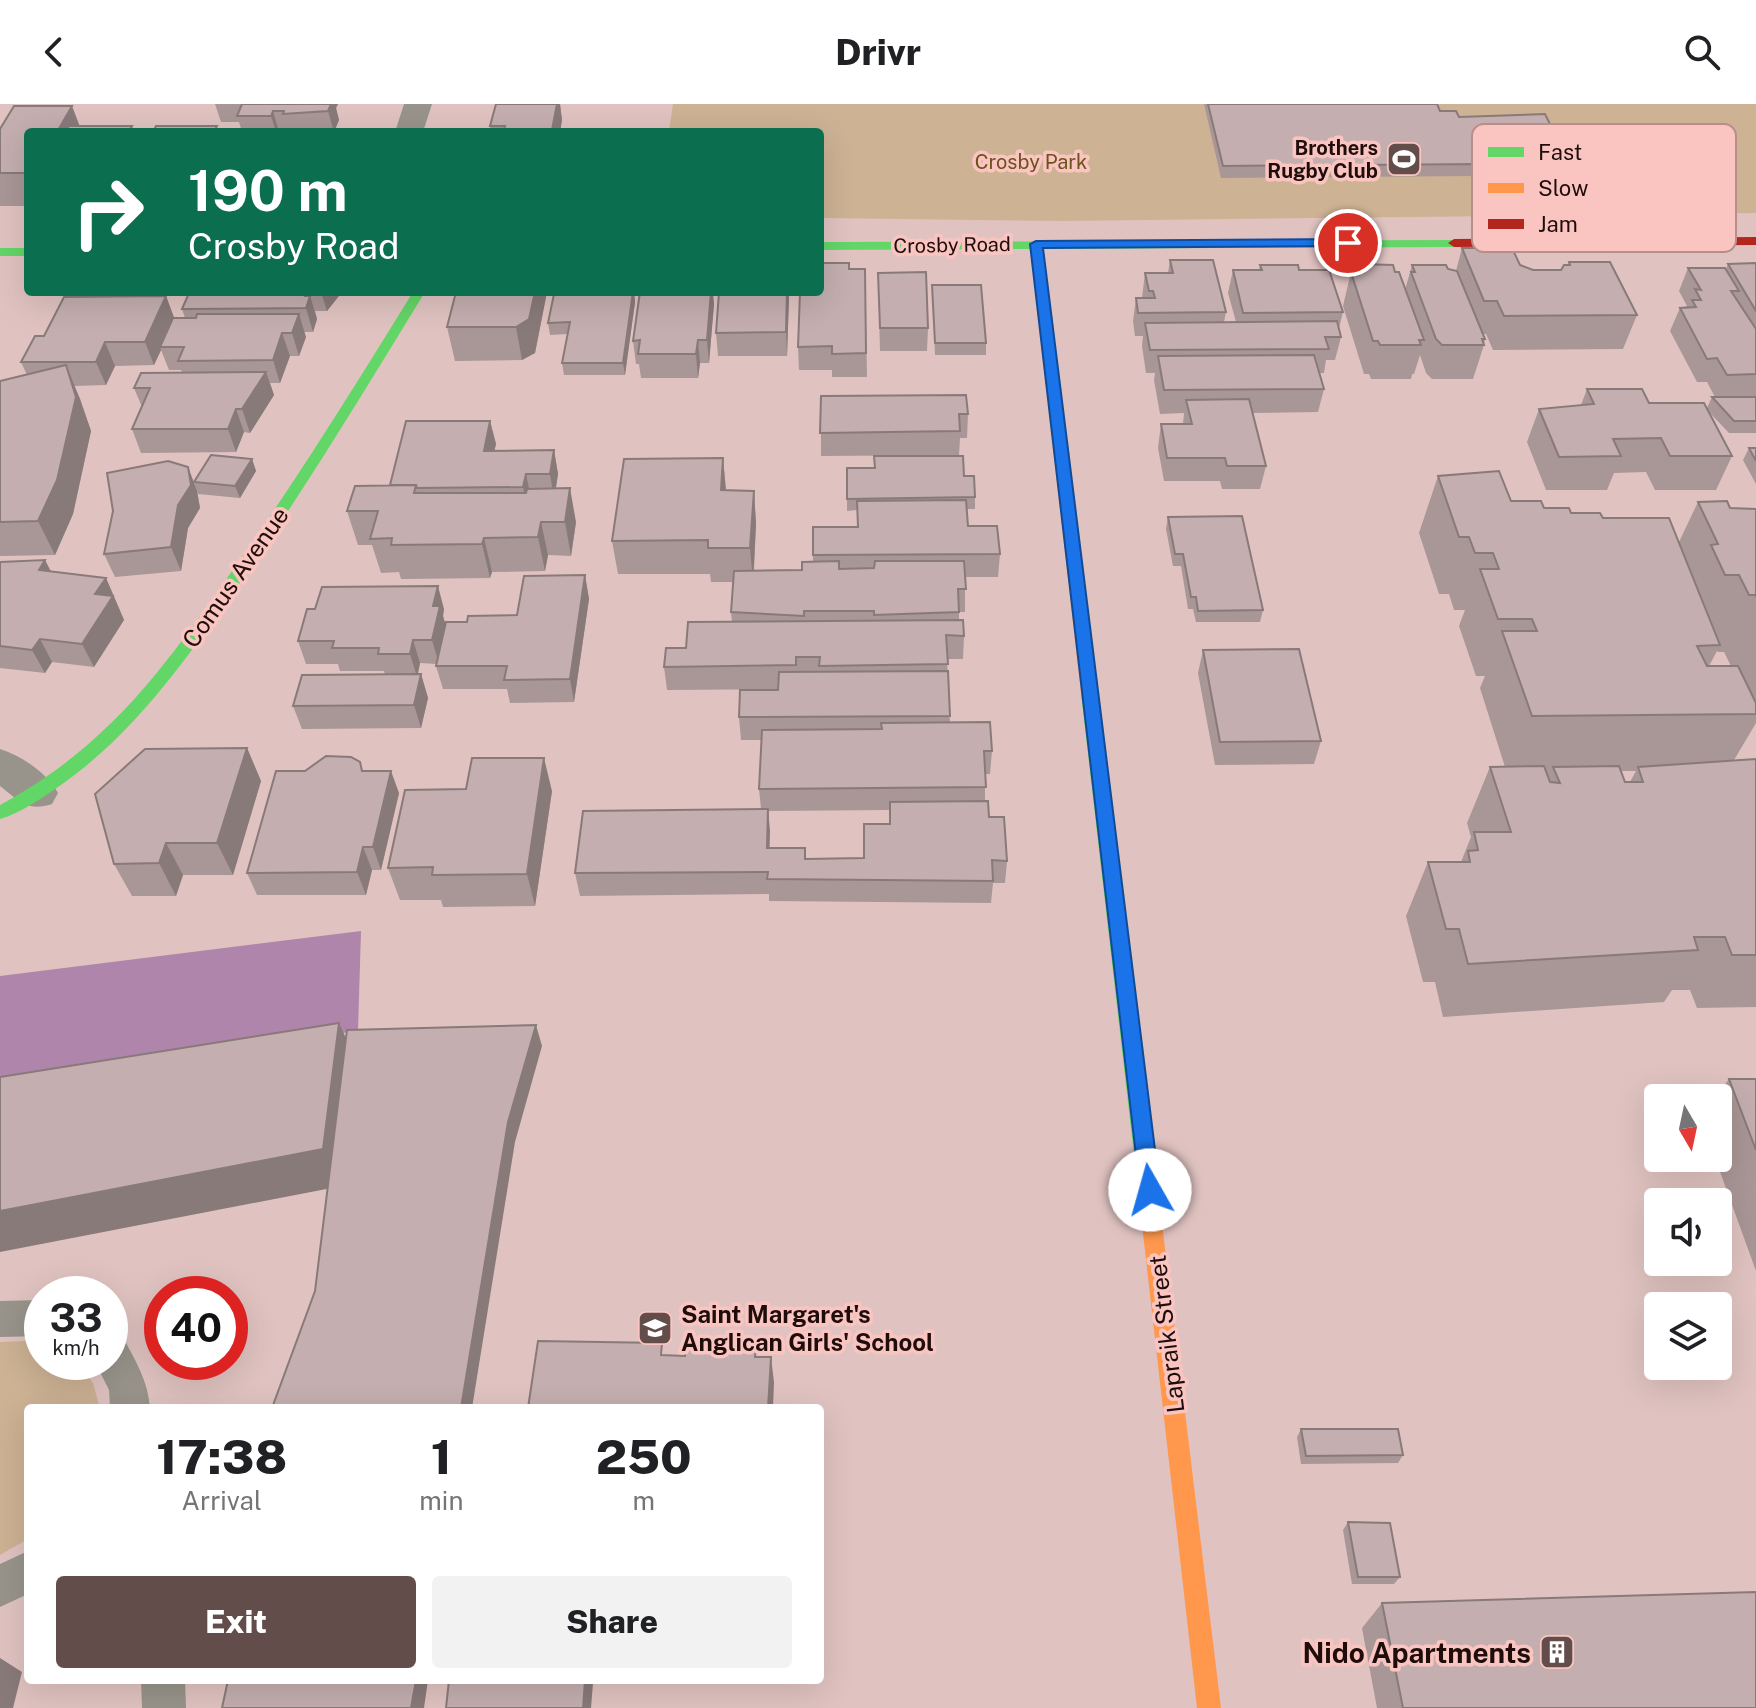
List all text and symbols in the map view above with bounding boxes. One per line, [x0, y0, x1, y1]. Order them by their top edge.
icon: back [32, 30, 76, 74]
icon: search [1680, 30, 1724, 74]
text: Drivr [835, 31, 921, 73]
legend [1472, 124, 1736, 252]
place label: Brothers Rugby Club [1267, 136, 1378, 183]
text: Fast [1538, 139, 1582, 165]
sports icon: Brothers Rugby Club [1385, 140, 1423, 178]
park label: Crosby Park [975, 150, 1087, 174]
text: 190 m [188, 158, 348, 224]
icon: right [56, 160, 160, 264]
text: Slow [1538, 175, 1588, 201]
pin [1314, 209, 1382, 277]
text: Jam [1538, 211, 1578, 237]
icon: arrive [1326, 221, 1370, 265]
text: Crosby Road [188, 225, 399, 267]
street label: Crosby Road [893, 232, 1011, 258]
street label: Comus Avenue [176, 501, 294, 653]
north arrow [1644, 1084, 1732, 1172]
map controls [1644, 1084, 1732, 1380]
position arrow [1108, 1148, 1192, 1232]
button: sound [1644, 1188, 1732, 1276]
street label: Lapraik Street [1142, 1254, 1190, 1414]
speed limit sign: 40 [144, 1276, 248, 1380]
button: layers [1644, 1292, 1732, 1380]
text: 33 [49, 1294, 103, 1341]
place label: Saint Margaret's Anglican Girls' School [681, 1300, 934, 1356]
school or university icon: Saint Margaret's Anglican Girls' School [636, 1309, 674, 1347]
text: km/h [52, 1336, 100, 1360]
text: 17:38 [156, 1428, 287, 1485]
text: 1 [431, 1428, 452, 1485]
text: 250 [596, 1428, 692, 1485]
text: Arrival [182, 1485, 262, 1516]
text: min [419, 1485, 463, 1516]
text: m [632, 1485, 655, 1516]
button: Exit [56, 1576, 416, 1668]
button: Share [432, 1576, 792, 1668]
building icon: Nido Apartments [1538, 1633, 1576, 1671]
place label: Nido Apartments [1302, 1636, 1531, 1669]

